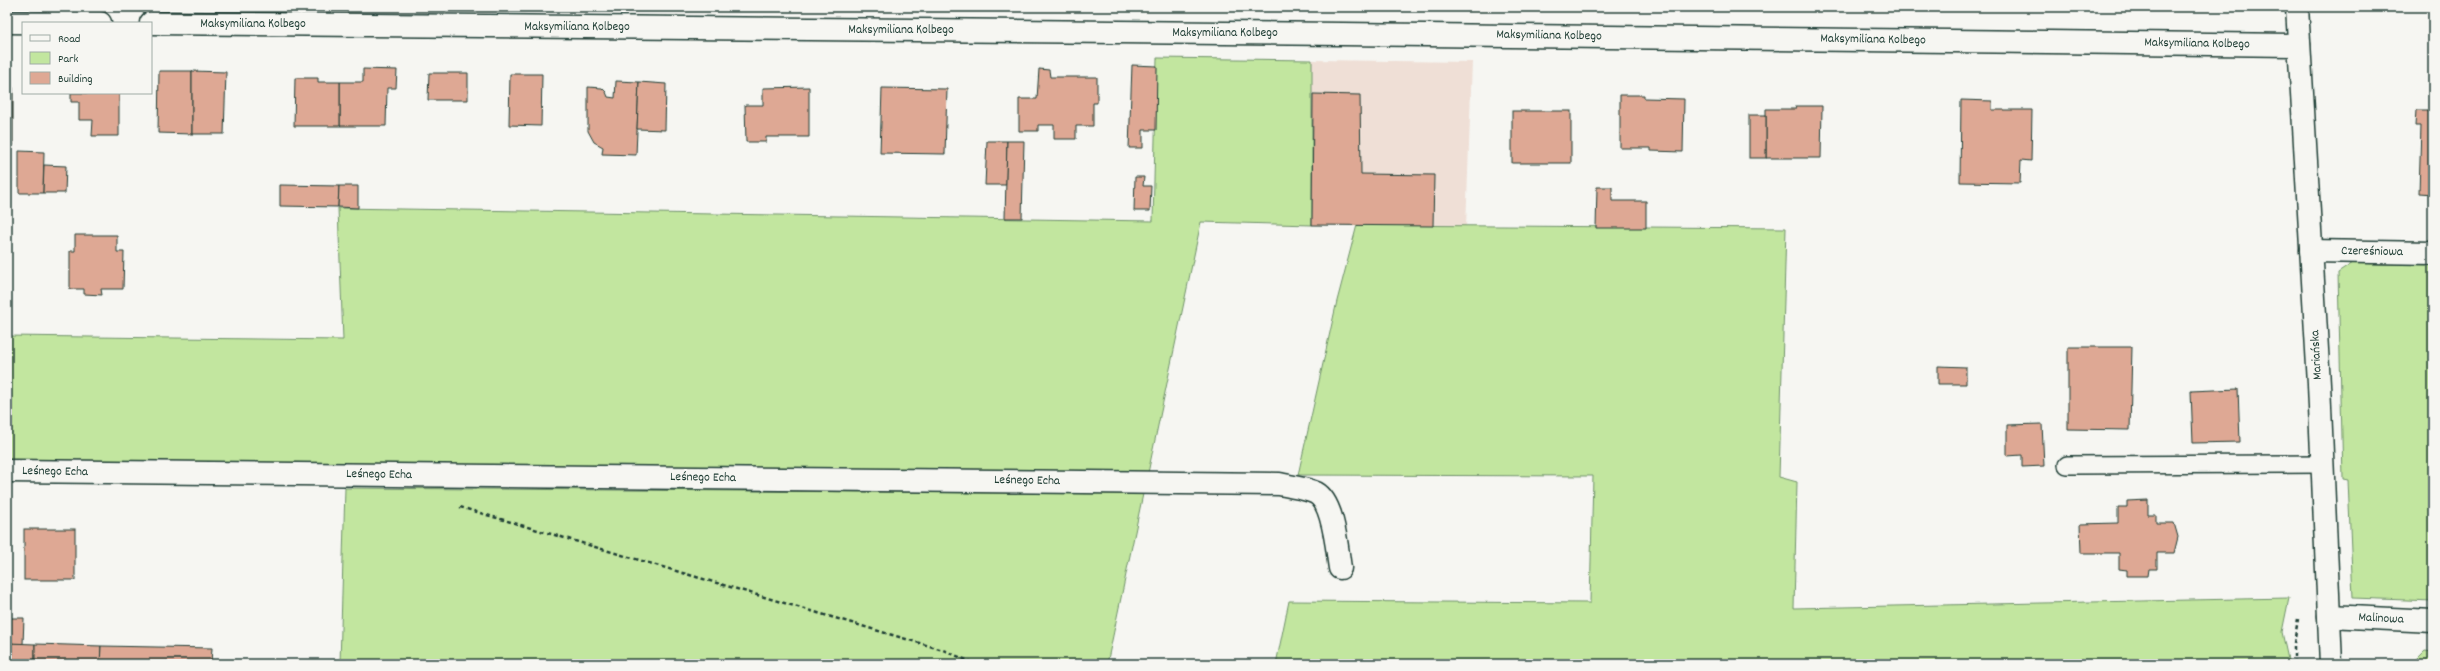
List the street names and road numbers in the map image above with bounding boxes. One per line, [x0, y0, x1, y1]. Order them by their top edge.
street label: Maksymiliana Kolbego [200, 15, 306, 34]
street label: Maksymiliana Kolbego [524, 18, 630, 37]
street label: Maksymiliana Kolbego [848, 21, 954, 40]
street label: Maksymiliana Kolbego [1172, 24, 1278, 43]
street label: Maksymiliana Kolbego [1496, 26, 1602, 46]
street label: Maksymiliana Kolbego [1820, 30, 1926, 50]
street label: Maksymiliana Kolbego [2144, 34, 2250, 54]
street label: Czereśniowa [2341, 242, 2404, 262]
street label: Mariańska [2306, 329, 2328, 380]
street label: Leśnego Echa [22, 462, 89, 482]
street label: Leśnego Echa [346, 465, 413, 485]
street label: Leśnego Echa [670, 468, 737, 488]
street label: Leśnego Echa [994, 471, 1061, 491]
street label: Malinowa [2358, 608, 2405, 630]

